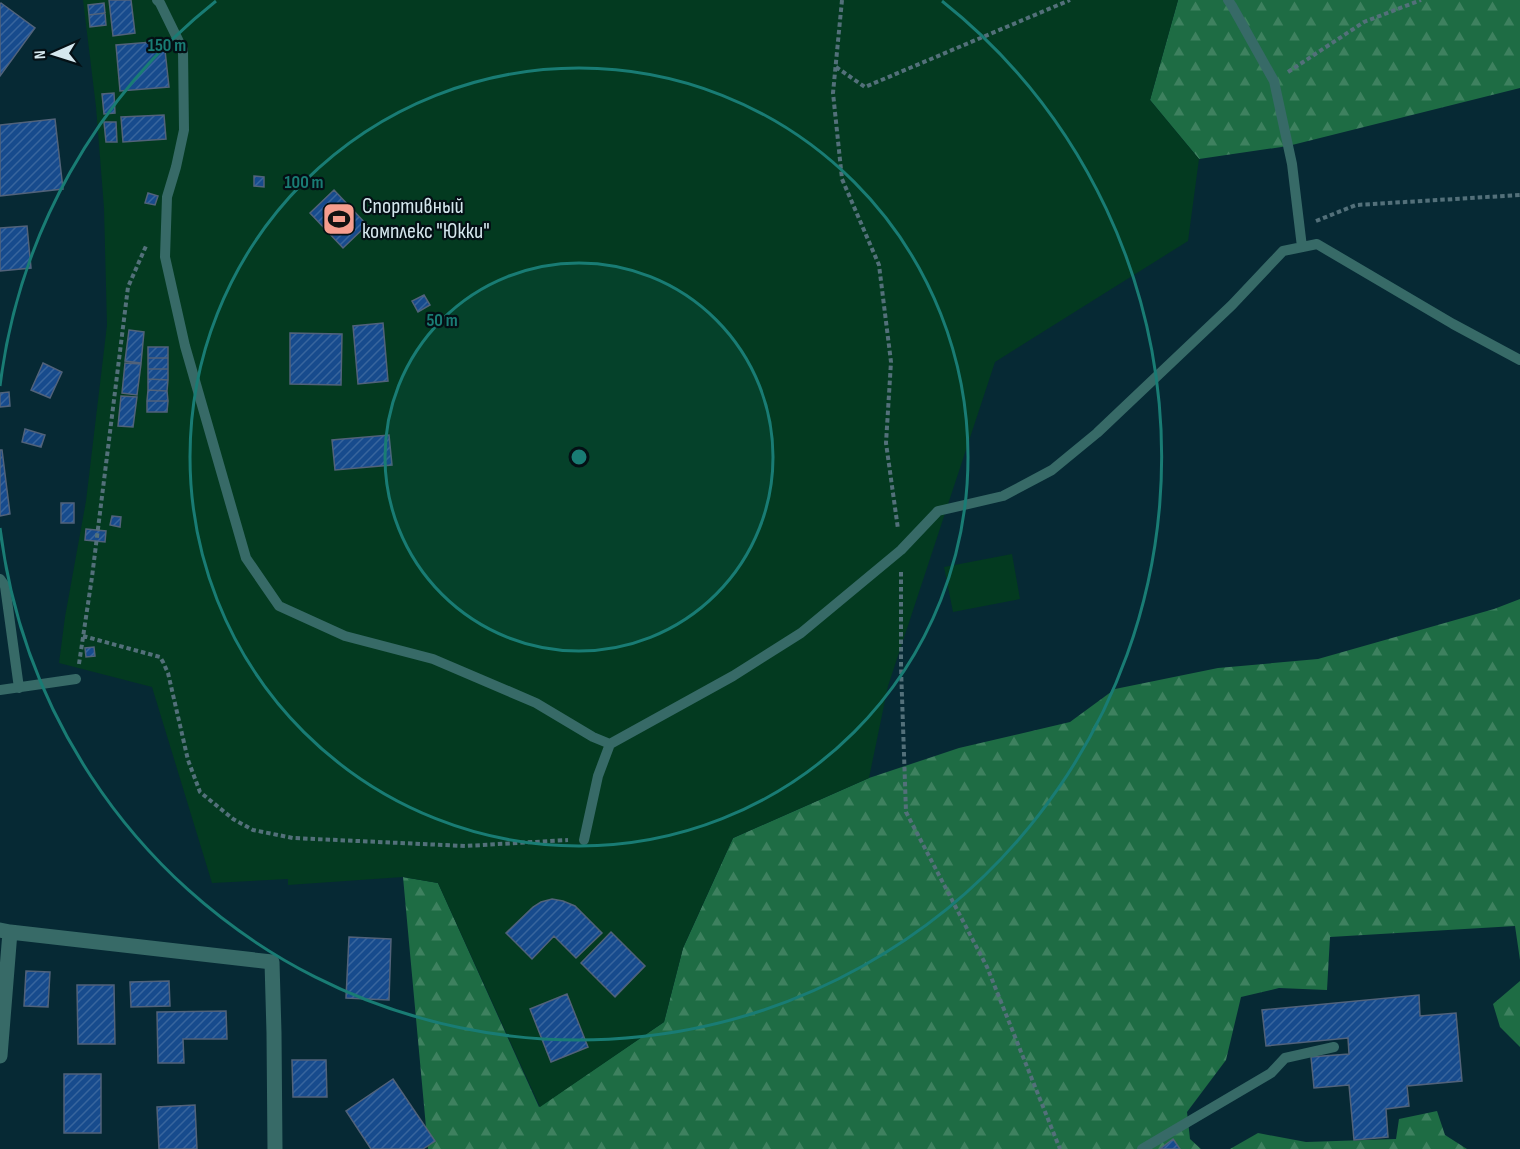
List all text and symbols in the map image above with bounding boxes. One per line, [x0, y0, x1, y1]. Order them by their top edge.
north arrow [24, 24, 84, 84]
text: 150 m [148, 35, 186, 56]
text: N [31, 50, 50, 59]
text: 100 m [285, 172, 324, 193]
place label: Спортивный комплекс "Юкки" [362, 193, 490, 245]
sports icon: Спортивный комплекс "Юкки" [321, 201, 357, 237]
text: 50 m [426, 310, 458, 331]
centre of rings [569, 447, 589, 467]

